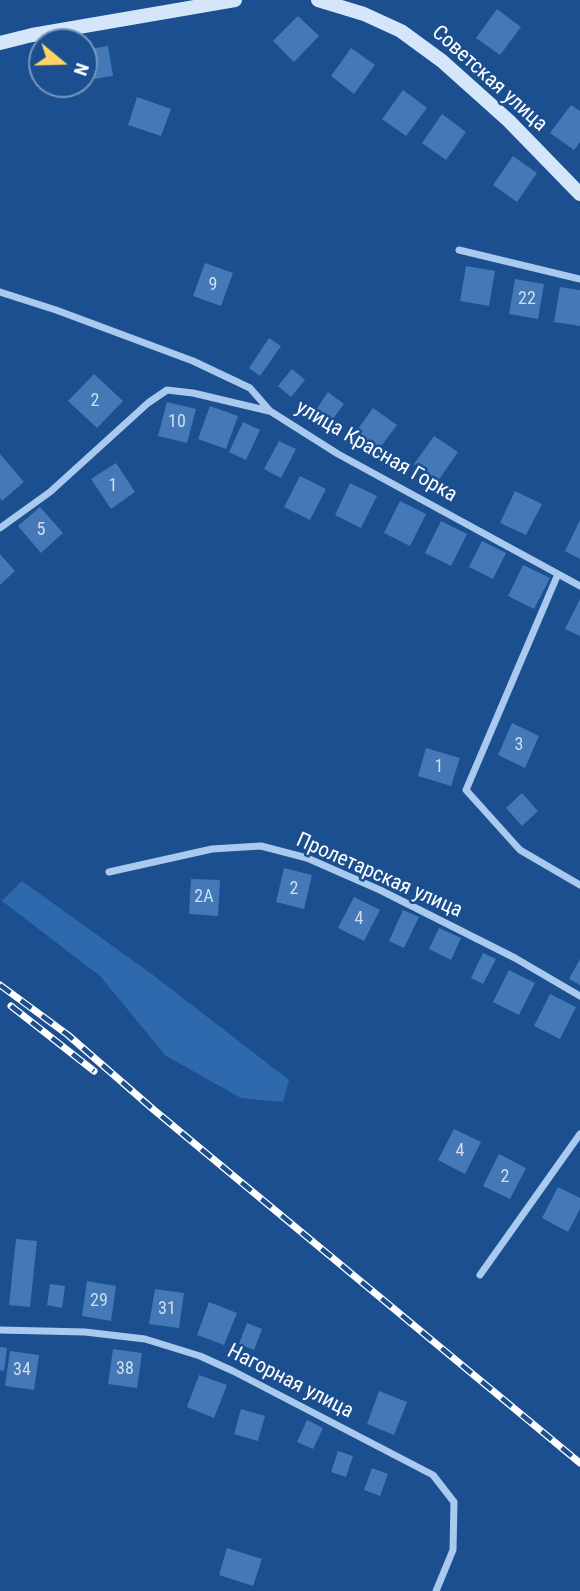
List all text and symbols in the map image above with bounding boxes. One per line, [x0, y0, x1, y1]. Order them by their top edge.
street label: Советская улица [426, 21, 552, 137]
north arrow [28, 28, 98, 98]
text: N [69, 60, 94, 79]
house number: 9 [209, 274, 217, 296]
house number: 22 [518, 288, 536, 310]
house number: 2 [91, 390, 99, 412]
street label: улица Красная Горка [291, 396, 461, 508]
house number: 10 [168, 411, 186, 433]
house number: 1 [109, 475, 117, 497]
house number: 5 [37, 519, 45, 541]
house number: 3 [515, 734, 523, 756]
house number: 1 [435, 756, 443, 778]
street label: Пролетарская улица [292, 828, 466, 924]
house number: 2 [290, 878, 298, 900]
house number: 2А [194, 886, 214, 908]
house number: 4 [355, 908, 363, 930]
house number: 4 [456, 1140, 464, 1162]
house number: 2 [501, 1166, 509, 1188]
house number: 29 [90, 1290, 108, 1312]
house number: 31 [158, 1298, 176, 1320]
street label: Нагорная улица [223, 1339, 357, 1425]
house number: 38 [116, 1358, 134, 1380]
house number: 34 [13, 1359, 31, 1381]

